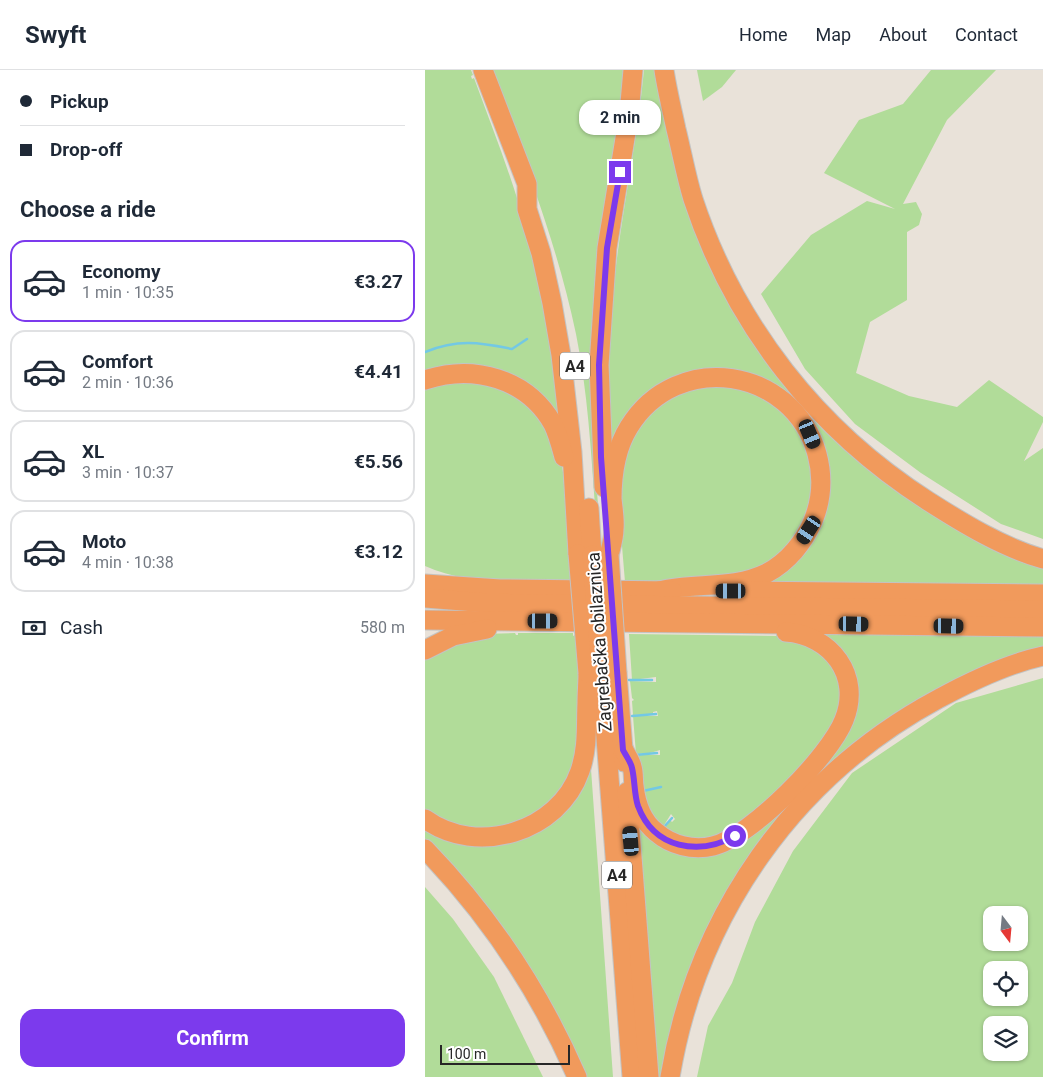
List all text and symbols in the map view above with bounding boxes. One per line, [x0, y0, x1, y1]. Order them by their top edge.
text: Swyft [25, 21, 86, 49]
text: Home [739, 24, 788, 45]
text: Map [816, 24, 851, 45]
text: About [879, 24, 927, 45]
text: Contact [955, 24, 1018, 45]
text: Pickup [50, 90, 109, 113]
callout: 2 min [579, 99, 661, 134]
text: 2 min [600, 108, 640, 127]
text: Drop-off [50, 138, 122, 161]
route end [609, 161, 631, 183]
text: Choose a ride [20, 197, 156, 222]
icon: car [22, 259, 67, 304]
text: Economy [82, 260, 161, 283]
text: €3.27 [354, 270, 403, 293]
text: 1 min · 10:35 [82, 283, 174, 302]
icon: car [22, 349, 67, 394]
text: Comfort [82, 350, 153, 373]
road number: A4 [560, 352, 590, 380]
text: €4.41 [354, 360, 403, 383]
text: 2 min · 10:36 [82, 373, 174, 392]
car [797, 417, 822, 451]
icon: car [22, 439, 67, 484]
text: XL [82, 440, 104, 463]
text: €5.56 [354, 450, 403, 473]
text: 3 min · 10:37 [82, 463, 174, 482]
car [794, 513, 823, 547]
icon: car [22, 529, 67, 574]
text: Moto [82, 530, 126, 553]
text: €3.12 [354, 540, 403, 563]
street label: Zagrebačka obilaznica [582, 551, 616, 733]
text: 4 min · 10:38 [82, 553, 174, 572]
car [716, 584, 746, 599]
icon: cash [20, 614, 48, 642]
car [528, 614, 558, 629]
text: Cash [60, 616, 103, 639]
car [838, 616, 869, 632]
text: 580 m [360, 618, 405, 637]
car [933, 618, 964, 634]
car [622, 825, 639, 857]
route start [724, 825, 746, 847]
road number: A4 [602, 862, 632, 888]
north arrow [983, 906, 1027, 951]
map controls [983, 906, 1028, 1061]
button: locate [983, 961, 1028, 1006]
button: Confirm [20, 1009, 405, 1067]
button: layers [983, 1016, 1028, 1061]
scale bar [440, 1042, 570, 1065]
text: 100 m [447, 1046, 486, 1062]

